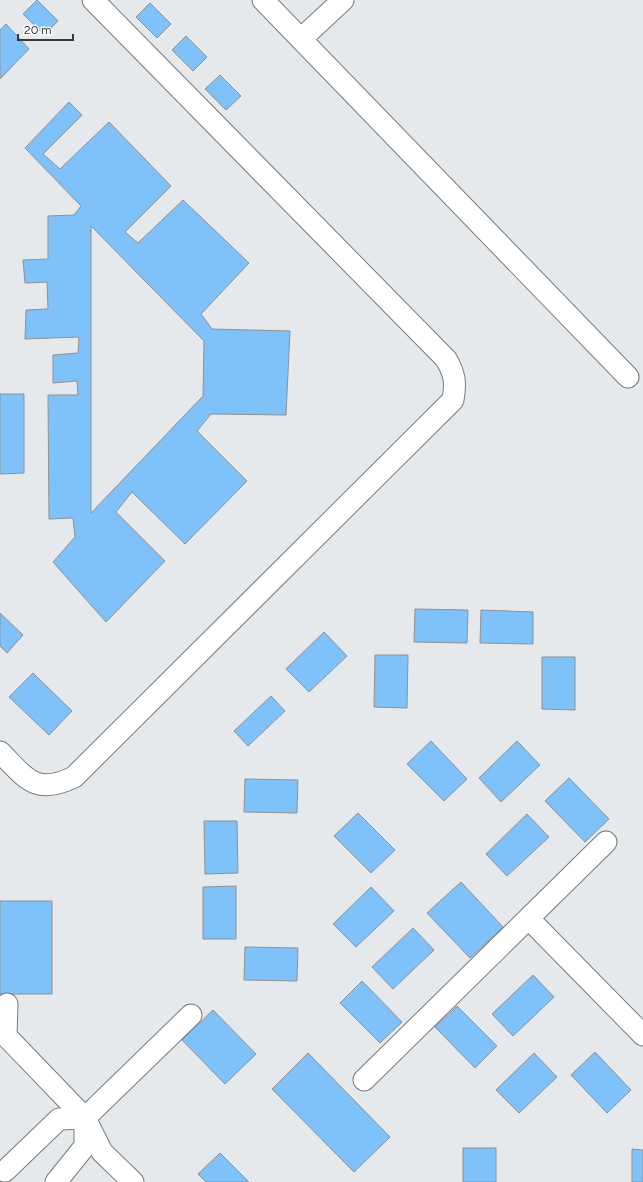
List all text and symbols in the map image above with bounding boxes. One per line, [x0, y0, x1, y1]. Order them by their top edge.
scale bar [18, 16, 73, 42]
text: 20 m [24, 23, 52, 37]

